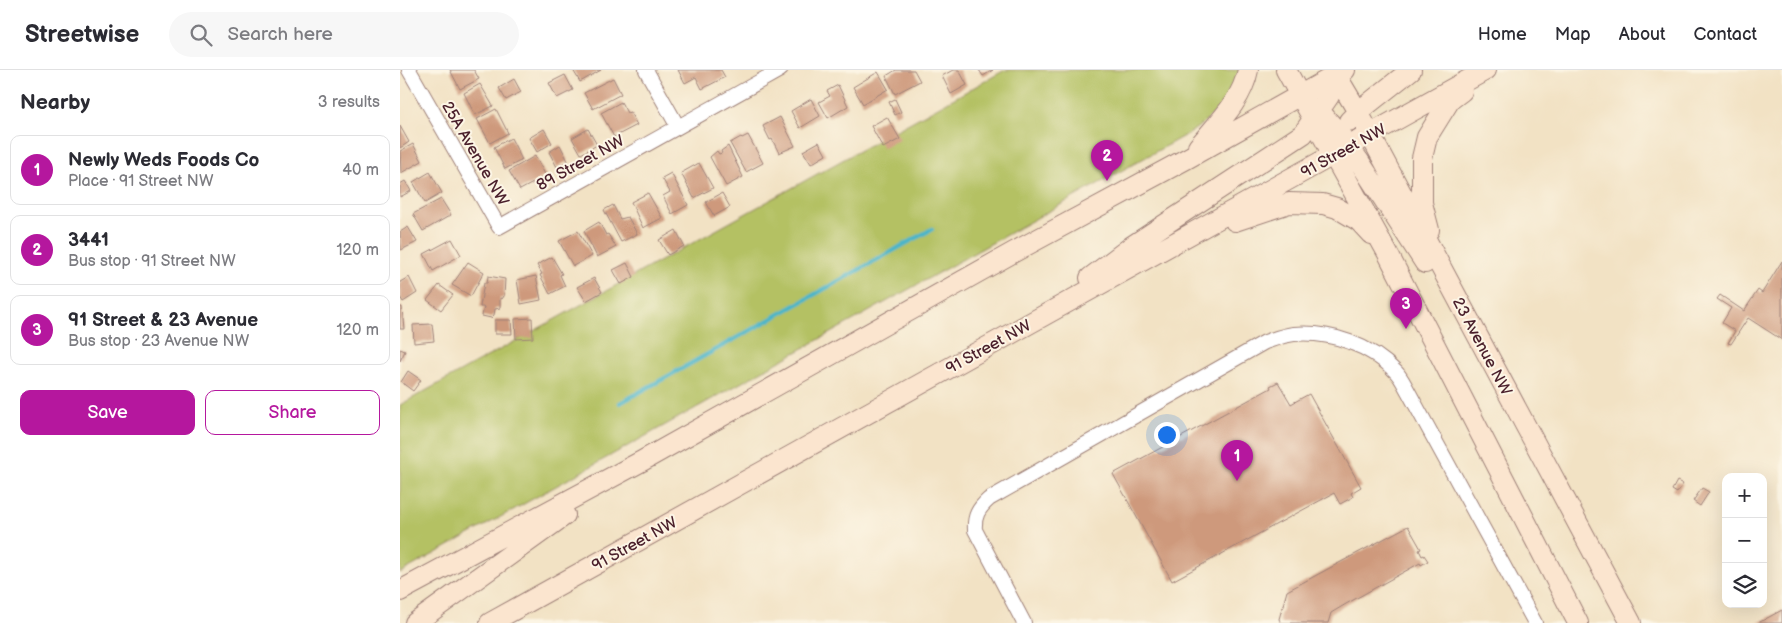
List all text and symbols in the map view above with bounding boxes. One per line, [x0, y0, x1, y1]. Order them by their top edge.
search box [169, 12, 519, 57]
text: Streetwise [25, 20, 139, 49]
icon: search [187, 21, 215, 49]
text: Search here [227, 23, 333, 46]
text: Home [1478, 24, 1527, 45]
text: Map [1555, 24, 1591, 45]
text: About [1619, 24, 1666, 45]
text: Contact [1694, 24, 1757, 45]
text: Nearby [20, 90, 90, 115]
text: 3 results [318, 93, 380, 112]
street label: 25A Avenue NW [437, 98, 513, 210]
street label: 91 Street NW [1298, 120, 1390, 183]
street label: 89 Street NW [533, 131, 628, 195]
pin: 2 [1091, 140, 1123, 181]
text: Newly Weds Foods Co [68, 149, 259, 172]
text: 1 [34, 161, 40, 180]
text: 40 m [342, 161, 379, 180]
text: Place · 91 Street NW [68, 172, 213, 191]
text: 3441 [68, 229, 109, 252]
text: 2 [32, 241, 42, 260]
text: 120 m [336, 241, 379, 260]
text: Bus stop · 91 Street NW [68, 252, 236, 271]
pin: 3 [1390, 288, 1422, 329]
street label: 23 Avenue NW [1448, 295, 1516, 399]
text: 91 Street & 23 Avenue [68, 309, 258, 332]
street label: 91 Street NW [943, 316, 1035, 379]
text: 3 [32, 321, 42, 340]
text: 120 m [336, 321, 379, 340]
text: Bus stop · 23 Avenue NW [68, 332, 249, 351]
button: Save [20, 390, 195, 435]
button: Share [205, 390, 380, 435]
your location [1154, 422, 1180, 448]
pin: 1 [1221, 440, 1253, 481]
map controls [1722, 473, 1767, 608]
button: + [1722, 473, 1767, 518]
street label: 91 Street NW [589, 513, 681, 576]
button: − [1722, 518, 1767, 563]
button: layers [1722, 563, 1767, 608]

